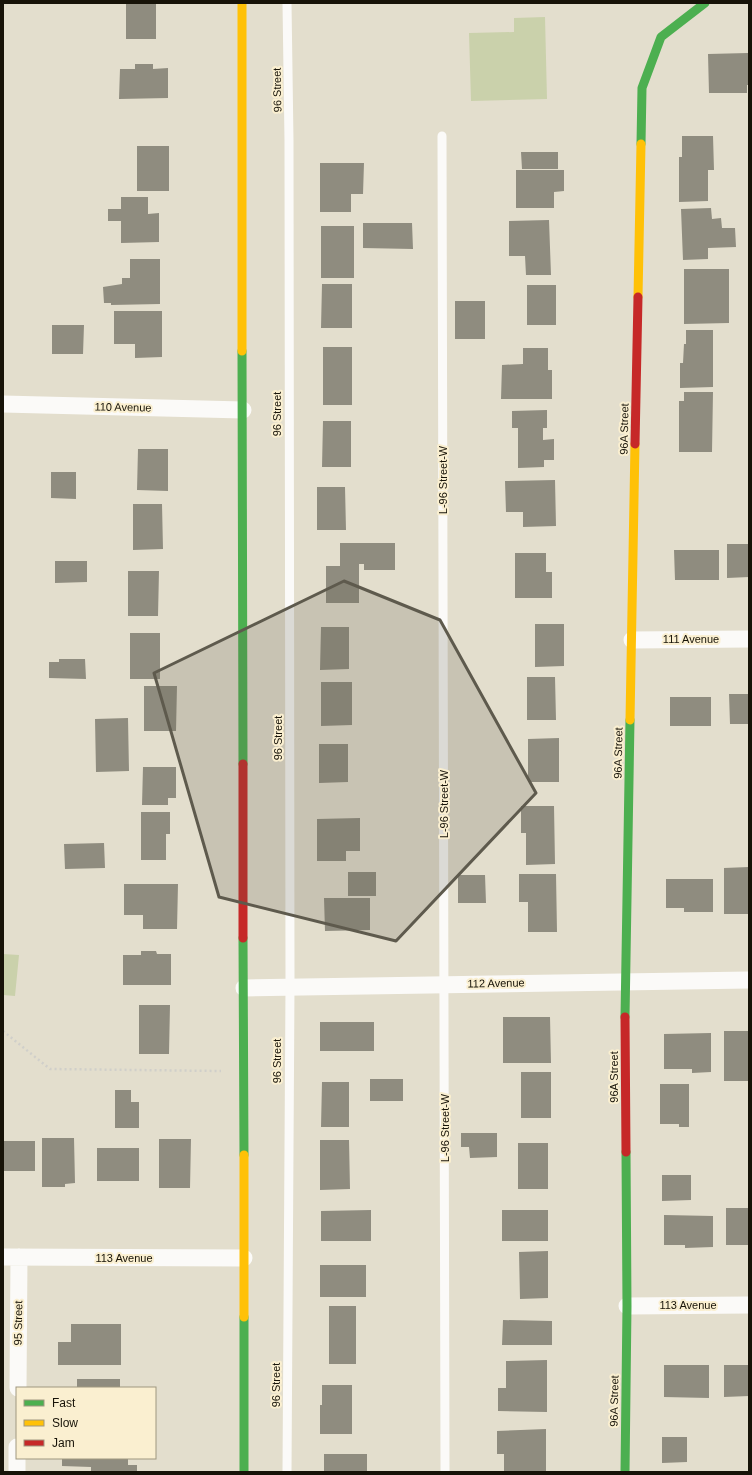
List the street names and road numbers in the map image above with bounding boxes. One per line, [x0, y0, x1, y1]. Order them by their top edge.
street label: 96 Street [271, 68, 283, 112]
street label: 96 Street [271, 392, 283, 436]
street label: 110 Avenue [94, 401, 152, 413]
street label: 96A Street [618, 403, 630, 455]
street label: L-96 Street-W [437, 445, 449, 514]
street label: 111 Avenue [663, 633, 719, 645]
street label: 96 Street [272, 716, 284, 760]
street label: 96A Street [612, 727, 624, 779]
street label: L-96 Street-W [438, 769, 450, 838]
street label: 112 Avenue [467, 977, 525, 989]
street label: 96 Street [271, 1039, 283, 1083]
street label: 96A Street [608, 1051, 620, 1103]
street label: L-96 Street-W [439, 1093, 451, 1162]
street label: 113 Avenue [95, 1252, 153, 1264]
street label: 113 Avenue [659, 1299, 717, 1311]
street label: 95 Street [12, 1301, 24, 1345]
street label: 96 Street [270, 1363, 282, 1407]
street label: 96A Street [608, 1375, 620, 1427]

